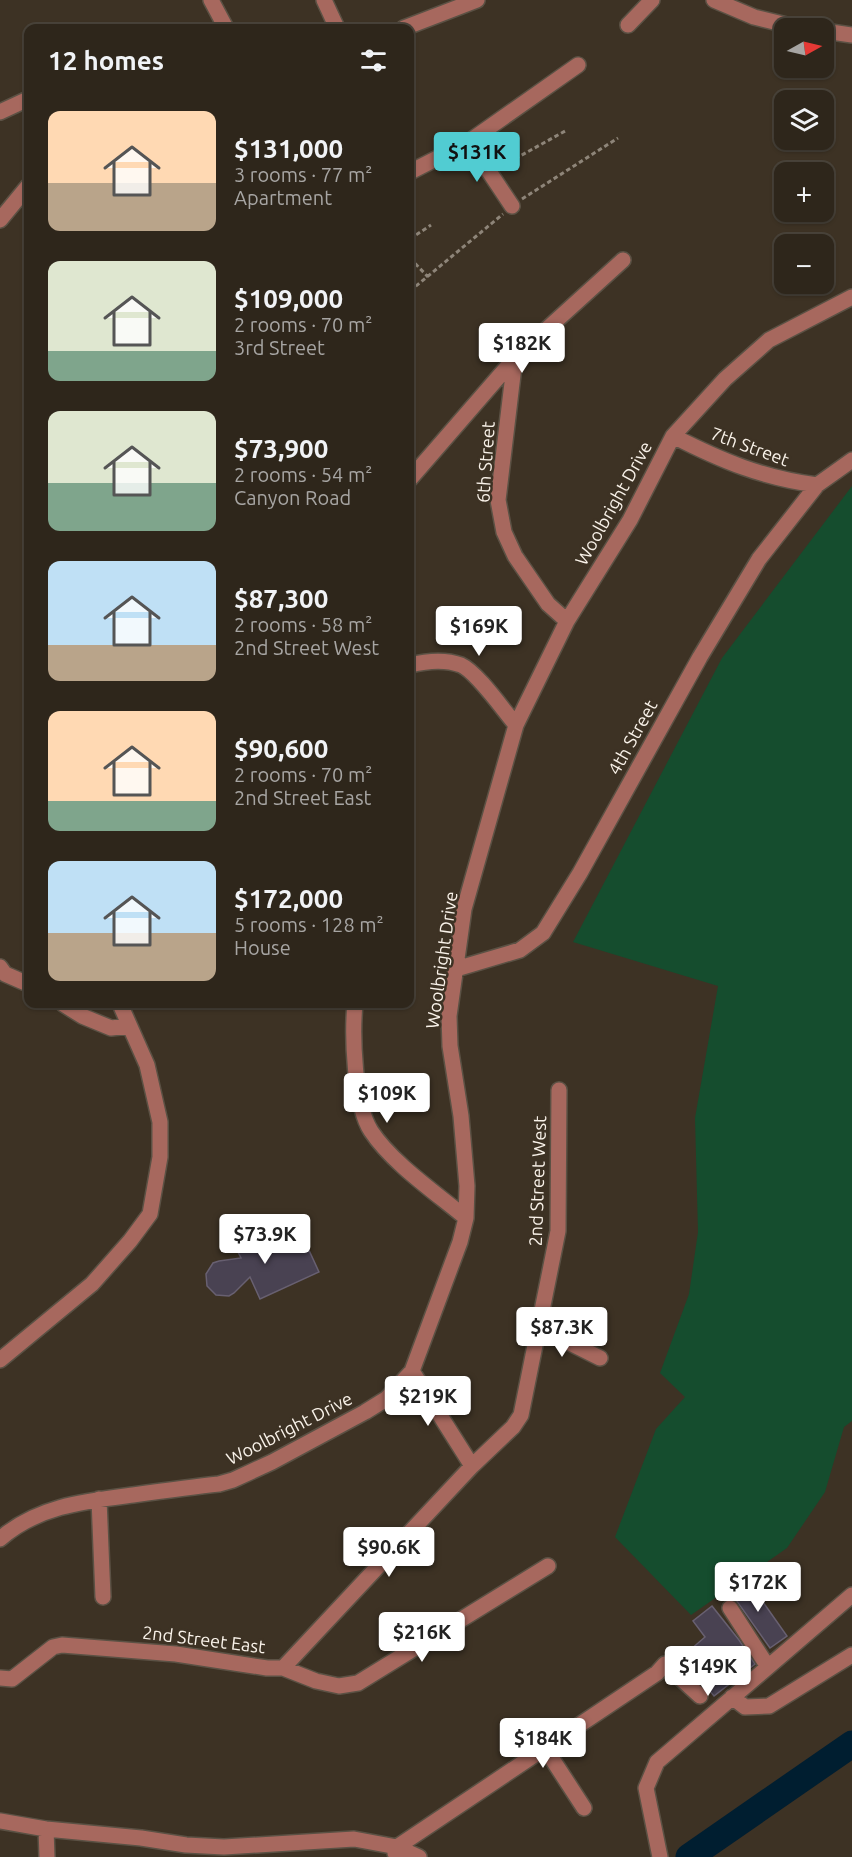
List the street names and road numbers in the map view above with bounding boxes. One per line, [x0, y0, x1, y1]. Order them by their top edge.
street label: 6th Street [472, 420, 498, 504]
street label: 7th Street [708, 423, 792, 469]
street label: Woolbright Drive [571, 438, 655, 568]
street label: 4th Street [603, 696, 661, 778]
street label: Woolbright Drive [421, 890, 461, 1030]
street label: 2nd Street West [525, 1115, 549, 1247]
street label: Woolbright Drive [223, 1388, 355, 1468]
street label: 2nd Street East [141, 1622, 267, 1656]

